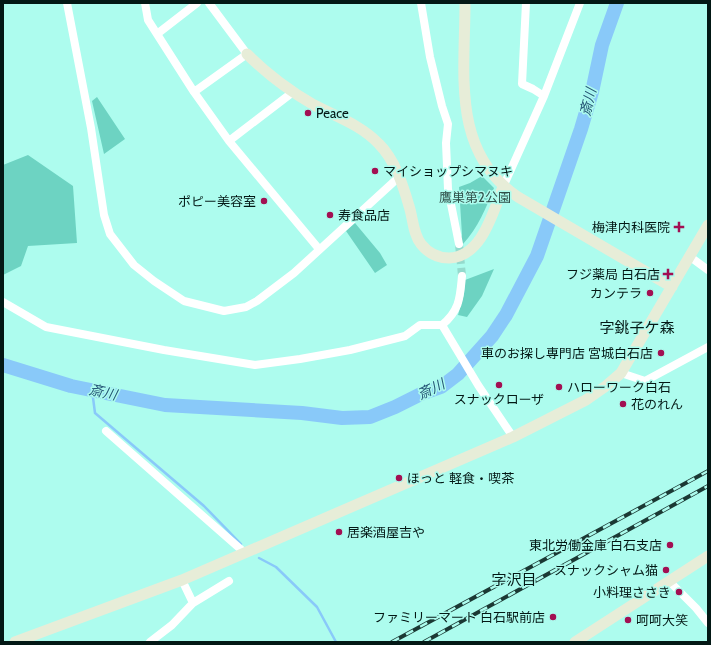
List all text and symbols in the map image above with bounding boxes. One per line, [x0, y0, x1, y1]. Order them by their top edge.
water label: 斎川 [576, 84, 601, 118]
place label: Peace [316, 105, 349, 121]
marker: Peace [303, 108, 313, 118]
place label: マイショップシマヌキ [383, 163, 513, 179]
marker: マイショップシマヌキ [370, 166, 380, 176]
park label: 鷹巣第2公園 [439, 189, 511, 205]
place label: ポピー美容室 [178, 193, 256, 209]
marker: ポピー美容室 [259, 196, 269, 206]
place label: 寿食品店 [338, 207, 390, 223]
marker: 寿食品店 [325, 210, 335, 220]
place label: 梅津内科医院 [592, 219, 670, 235]
marker: 梅津内科医院 [673, 221, 685, 233]
place label: フジ薬局 白石店 [566, 266, 660, 282]
marker: フジ薬局 白石店 [663, 269, 673, 279]
place label: カンテラ [590, 285, 642, 301]
marker: カンテラ [645, 288, 655, 298]
district label: 字銚子ケ森 [599, 319, 675, 337]
place label: 車のお探し専門店 宮城白石店 [481, 345, 653, 361]
marker: 車のお探し専門店 宮城白石店 [656, 348, 666, 358]
water label: 斎川 [414, 374, 449, 403]
place label: ハローワーク白石 [567, 379, 671, 395]
water label: 斎川 [87, 380, 121, 404]
marker: スナックローザ [494, 380, 504, 390]
marker: ハローワーク白石 [554, 382, 564, 392]
place label: スナックローザ [454, 391, 544, 407]
place label: 花のれん [631, 396, 683, 412]
marker: 花のれん [618, 399, 628, 409]
place label: ほっと 軽食・喫茶 [407, 470, 515, 486]
marker: ほっと 軽食・喫茶 [394, 473, 404, 483]
place label: 居楽酒屋吉や [347, 524, 425, 540]
marker: 居楽酒屋吉や [334, 527, 344, 537]
place label: 東北労働金庫 白石支店 [529, 537, 662, 553]
marker: 東北労働金庫 白石支店 [665, 540, 675, 550]
place label: スナックシャム猫 [554, 562, 658, 578]
marker: スナックシャム猫 [661, 565, 671, 575]
district label: 字沢目 [491, 571, 537, 589]
place label: 小料理ささき [593, 584, 671, 600]
marker: 小料理ささき [674, 587, 684, 597]
place label: ファミリーマート 白石駅前店 [373, 609, 545, 625]
marker: ファミリーマート 白石駅前店 [548, 612, 558, 622]
place label: 呵呵大笑 [636, 612, 688, 628]
marker: 呵呵大笑 [623, 615, 633, 625]

